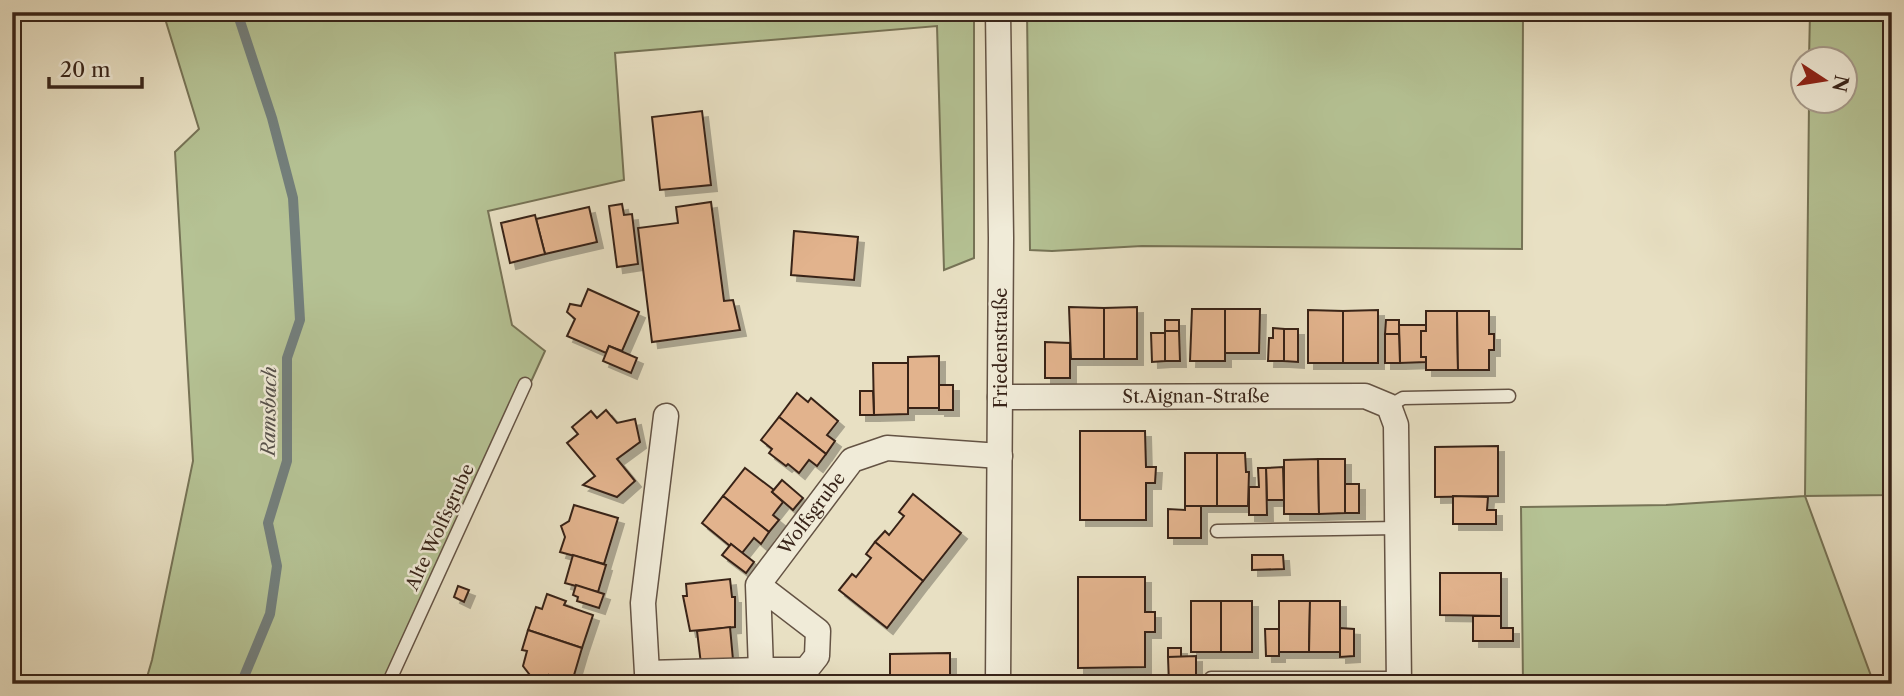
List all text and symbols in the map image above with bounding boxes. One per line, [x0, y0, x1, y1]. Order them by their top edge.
scale bar [49, 46, 142, 90]
north arrow [1788, 46, 1858, 116]
text: 20 m [60, 57, 111, 82]
text: N [1827, 73, 1853, 94]
street label: Friedenstraße [990, 288, 1012, 408]
water label: Ramsbach [257, 366, 281, 458]
street label: St.Aignan-Straße [1122, 385, 1270, 408]
street label: Alte Wolfsgrube [401, 460, 479, 595]
street label: Wolfsgrube [773, 468, 850, 560]

